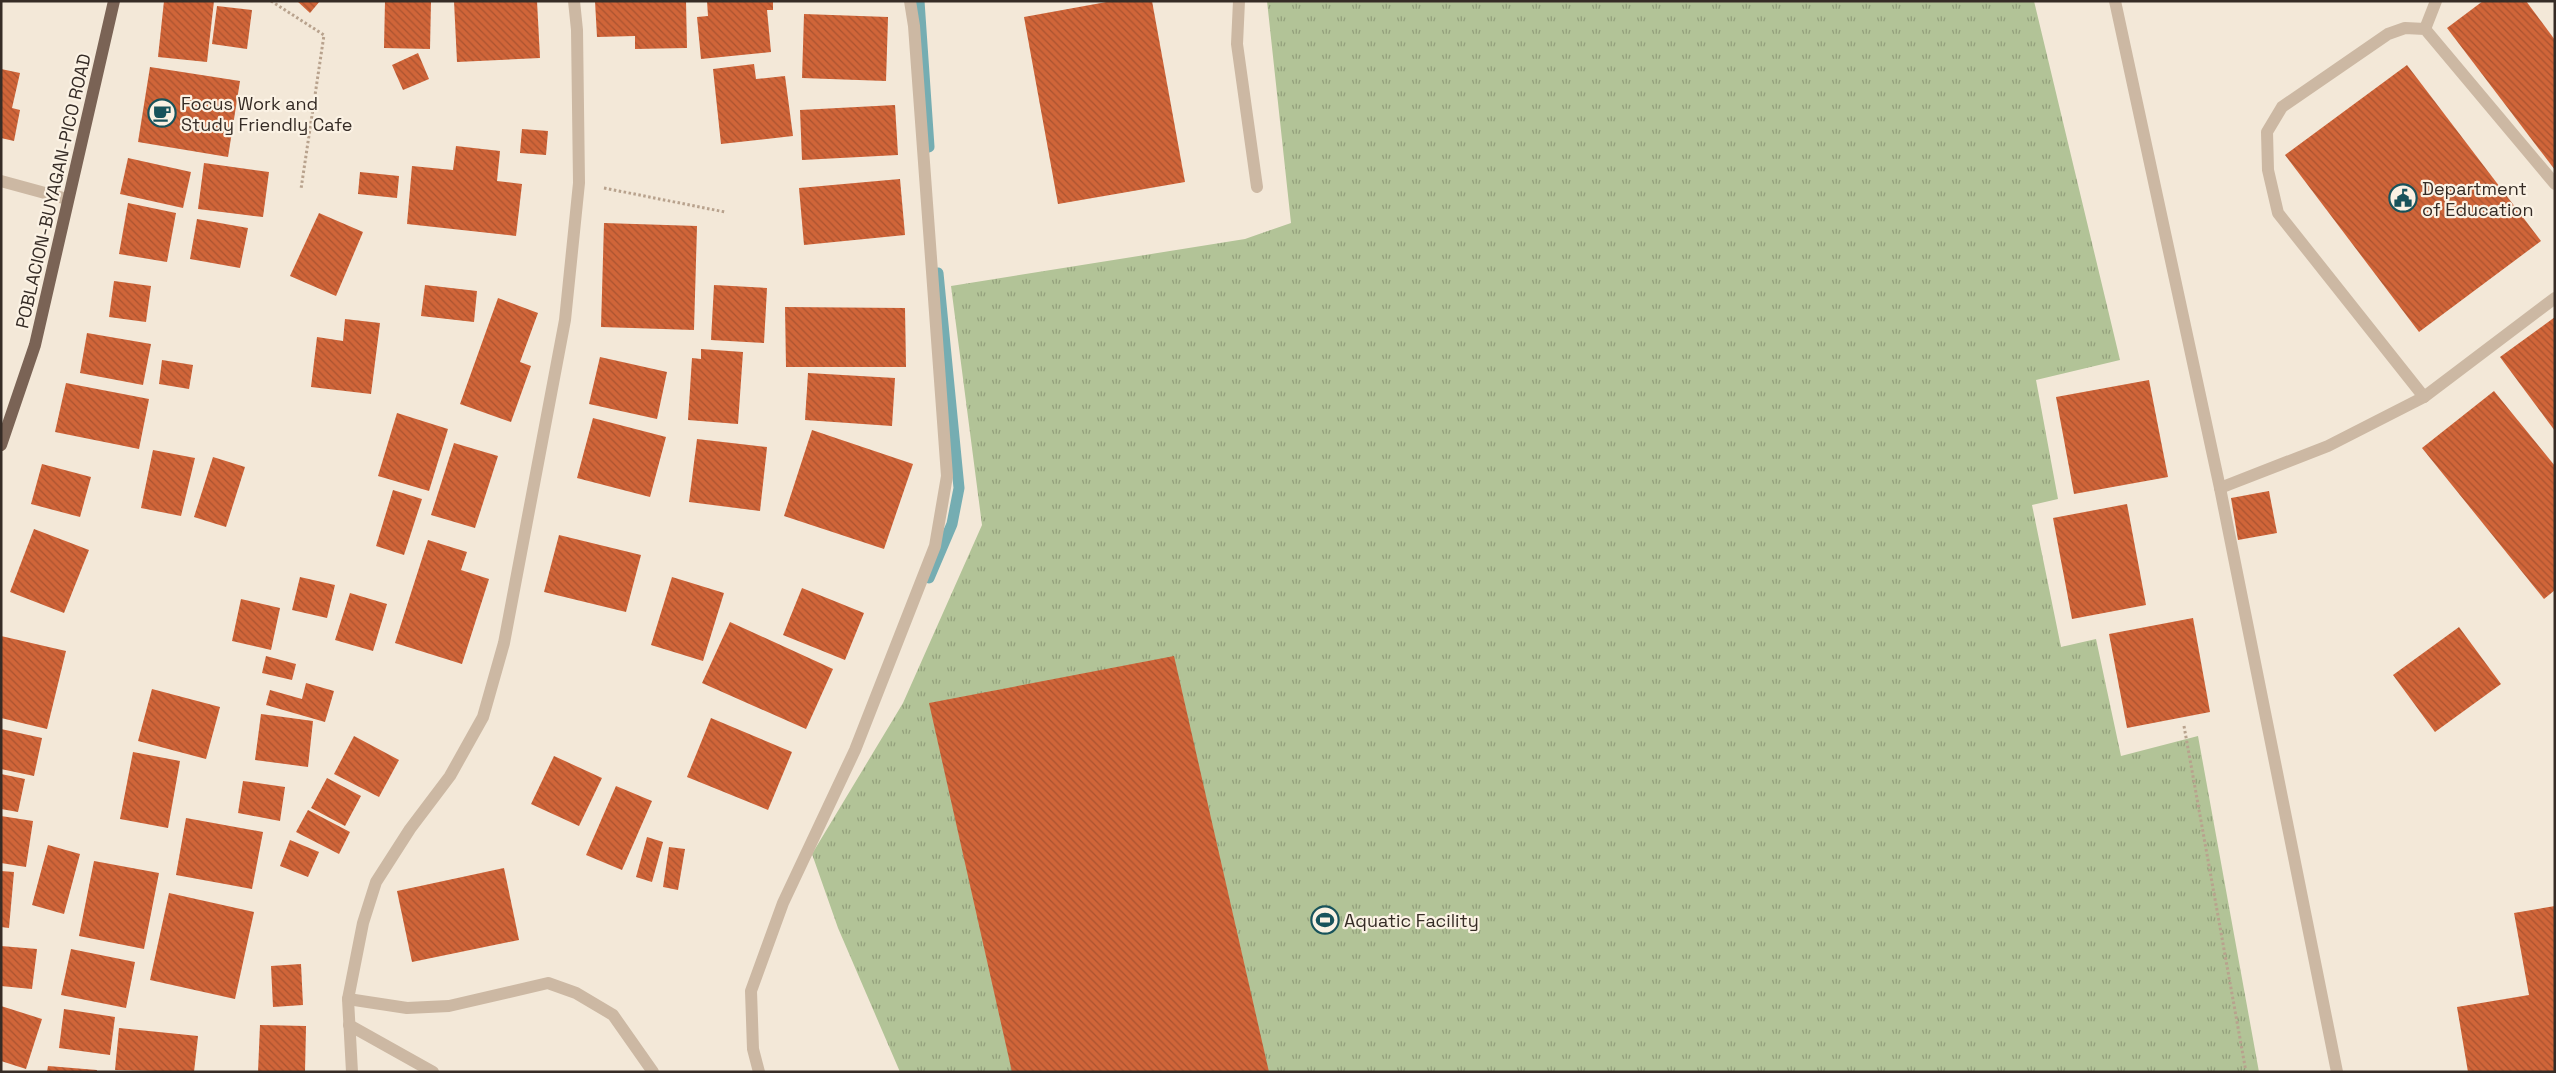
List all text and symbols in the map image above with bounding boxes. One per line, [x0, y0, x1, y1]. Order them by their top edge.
street label: POBLACION-BUYAGAN-PICO ROAD [10, 51, 96, 331]
place label: Focus Work and Study Friendly Cafe [181, 92, 352, 136]
cafe icon: Focus Work and Study Friendly Cafe [147, 98, 177, 128]
place label: Department of Education [2422, 177, 2534, 221]
public building icon: Department of Education [2388, 183, 2418, 213]
sports icon: Aquatic Facility [1310, 905, 1340, 935]
place label: Aquatic Facility [1344, 909, 1479, 932]

